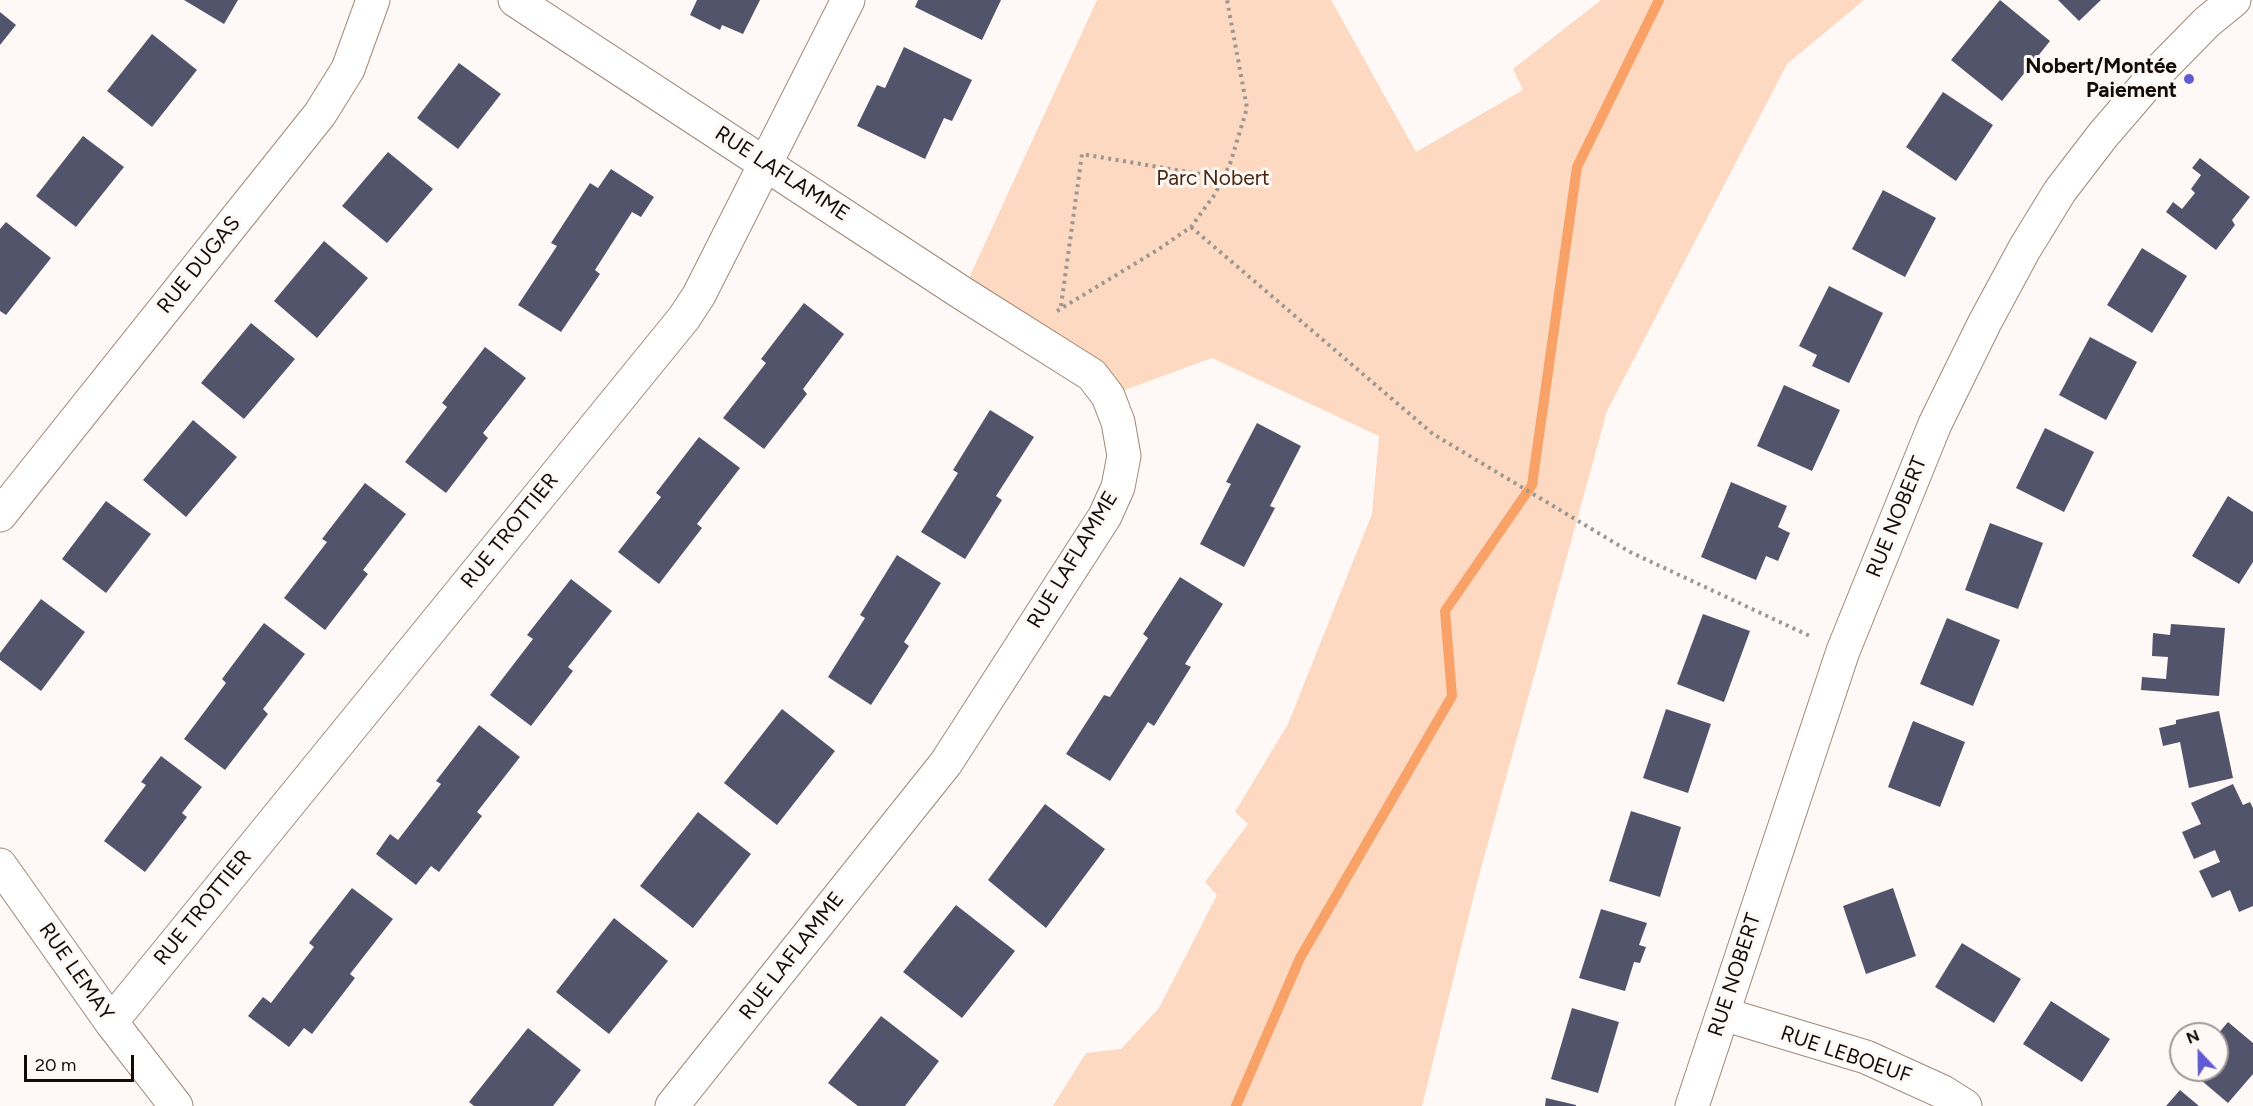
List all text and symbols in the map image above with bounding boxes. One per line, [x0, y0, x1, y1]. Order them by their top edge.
place label: Nobert/Montée Paiement [2025, 54, 2177, 104]
marker: Nobert/Montée Paiement [2182, 72, 2196, 86]
street label: RUE LAFLAMME [710, 121, 854, 227]
park label: Parc Nobert [1156, 166, 1270, 192]
street label: RUE DUGAS [152, 211, 246, 319]
street label: RUE NOBERT [1861, 453, 1933, 581]
street label: RUE TROTTIER [456, 468, 564, 594]
street label: RUE LAFLAMME [1022, 487, 1124, 633]
street label: RUE TROTTIER [149, 845, 257, 971]
street label: RUE LAFLAMME [734, 887, 850, 1025]
street label: RUE NOBERT [1703, 910, 1767, 1040]
street label: RUE LEMAY [33, 918, 119, 1026]
street label: RUE LEBOEUF [1777, 1021, 1915, 1089]
north arrow [2169, 1022, 2229, 1082]
text: N [2184, 1026, 2202, 1048]
scale bar [27, 1043, 136, 1081]
text: 20 m [35, 1054, 76, 1076]

